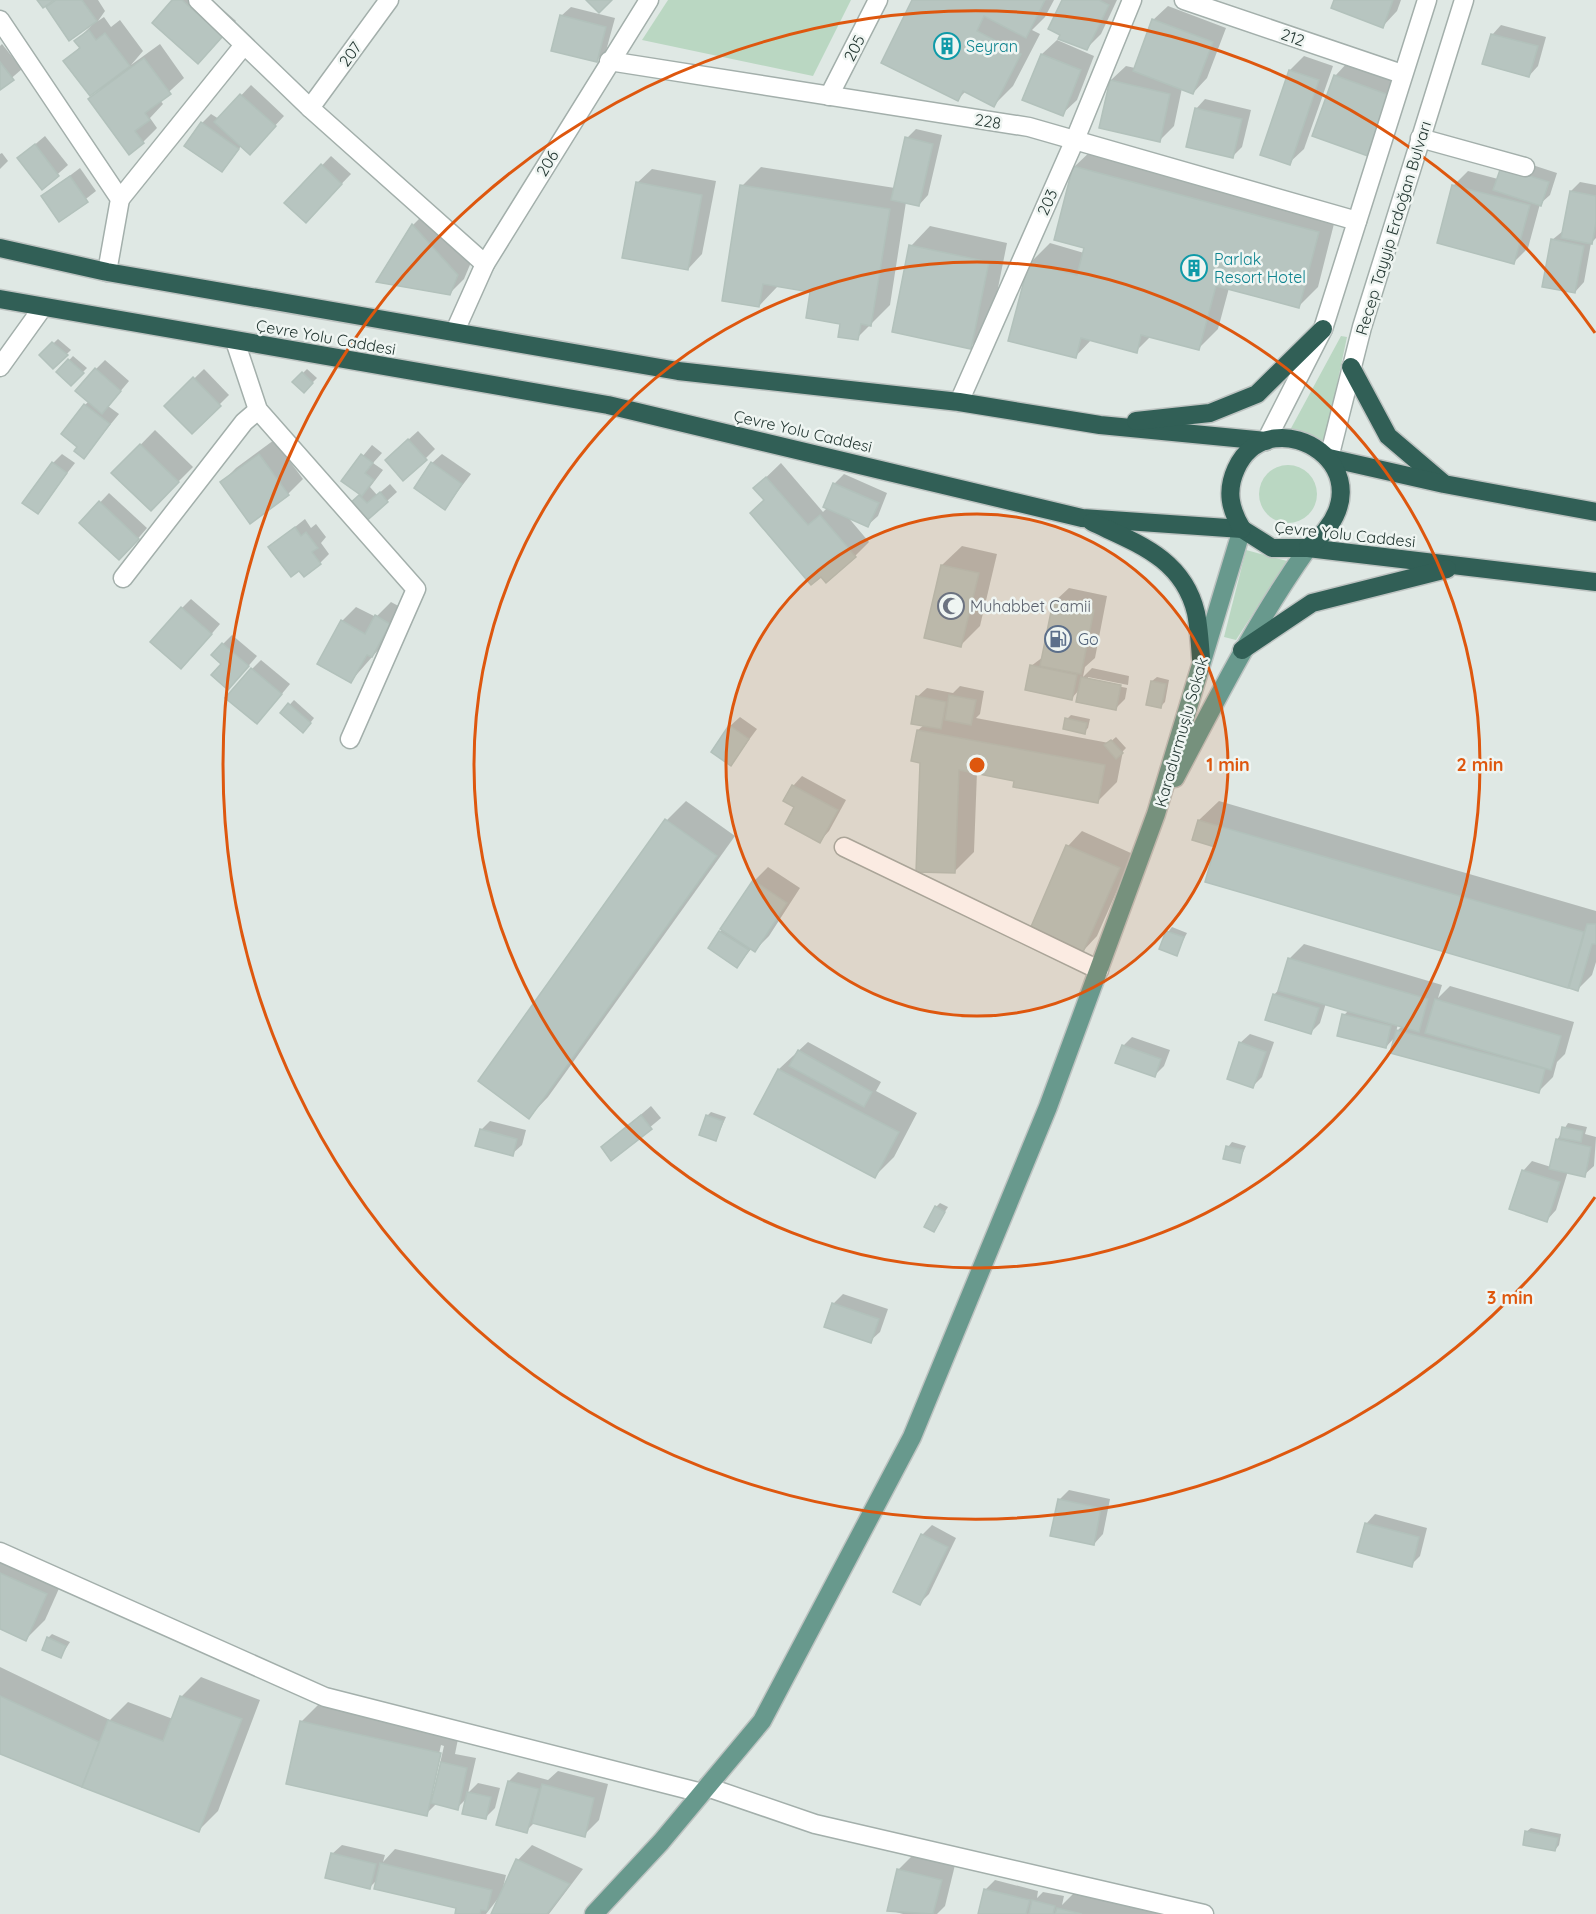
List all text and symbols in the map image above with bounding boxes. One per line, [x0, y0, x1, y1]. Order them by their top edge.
street label: 212 [1279, 24, 1308, 50]
street label: 205 [839, 31, 869, 65]
building icon: Seyran [932, 31, 962, 61]
place label: Seyran [966, 36, 1018, 56]
street label: 207 [334, 38, 366, 70]
street label: 228 [973, 109, 1003, 133]
street label: Recep Tayyip Erdoğan Bulvarı [1351, 119, 1435, 337]
street label: 206 [531, 146, 563, 180]
street label: 203 [1032, 186, 1062, 218]
place label: Parlak Resort Hotel [1214, 249, 1306, 287]
building icon: Parlak Resort Hotel [1179, 253, 1209, 283]
street label: Çevre Yolu Caddesi [255, 315, 397, 359]
street label: Çevre Yolu Caddesi [732, 405, 874, 457]
street label: Çevre Yolu Caddesi [1274, 517, 1416, 551]
mosque icon: Muhabbet Camii [936, 591, 966, 621]
place label: Muhabbet Camii [970, 596, 1091, 616]
fuel station icon: Go [1043, 624, 1073, 654]
place label: Go [1078, 629, 1099, 649]
street label: Karadurmuşlu Sokak [1150, 655, 1212, 809]
text: 1 min [1206, 753, 1250, 776]
text: 2 min [1457, 753, 1503, 776]
centre of rings [967, 755, 987, 775]
text: 3 min [1487, 1286, 1533, 1309]

